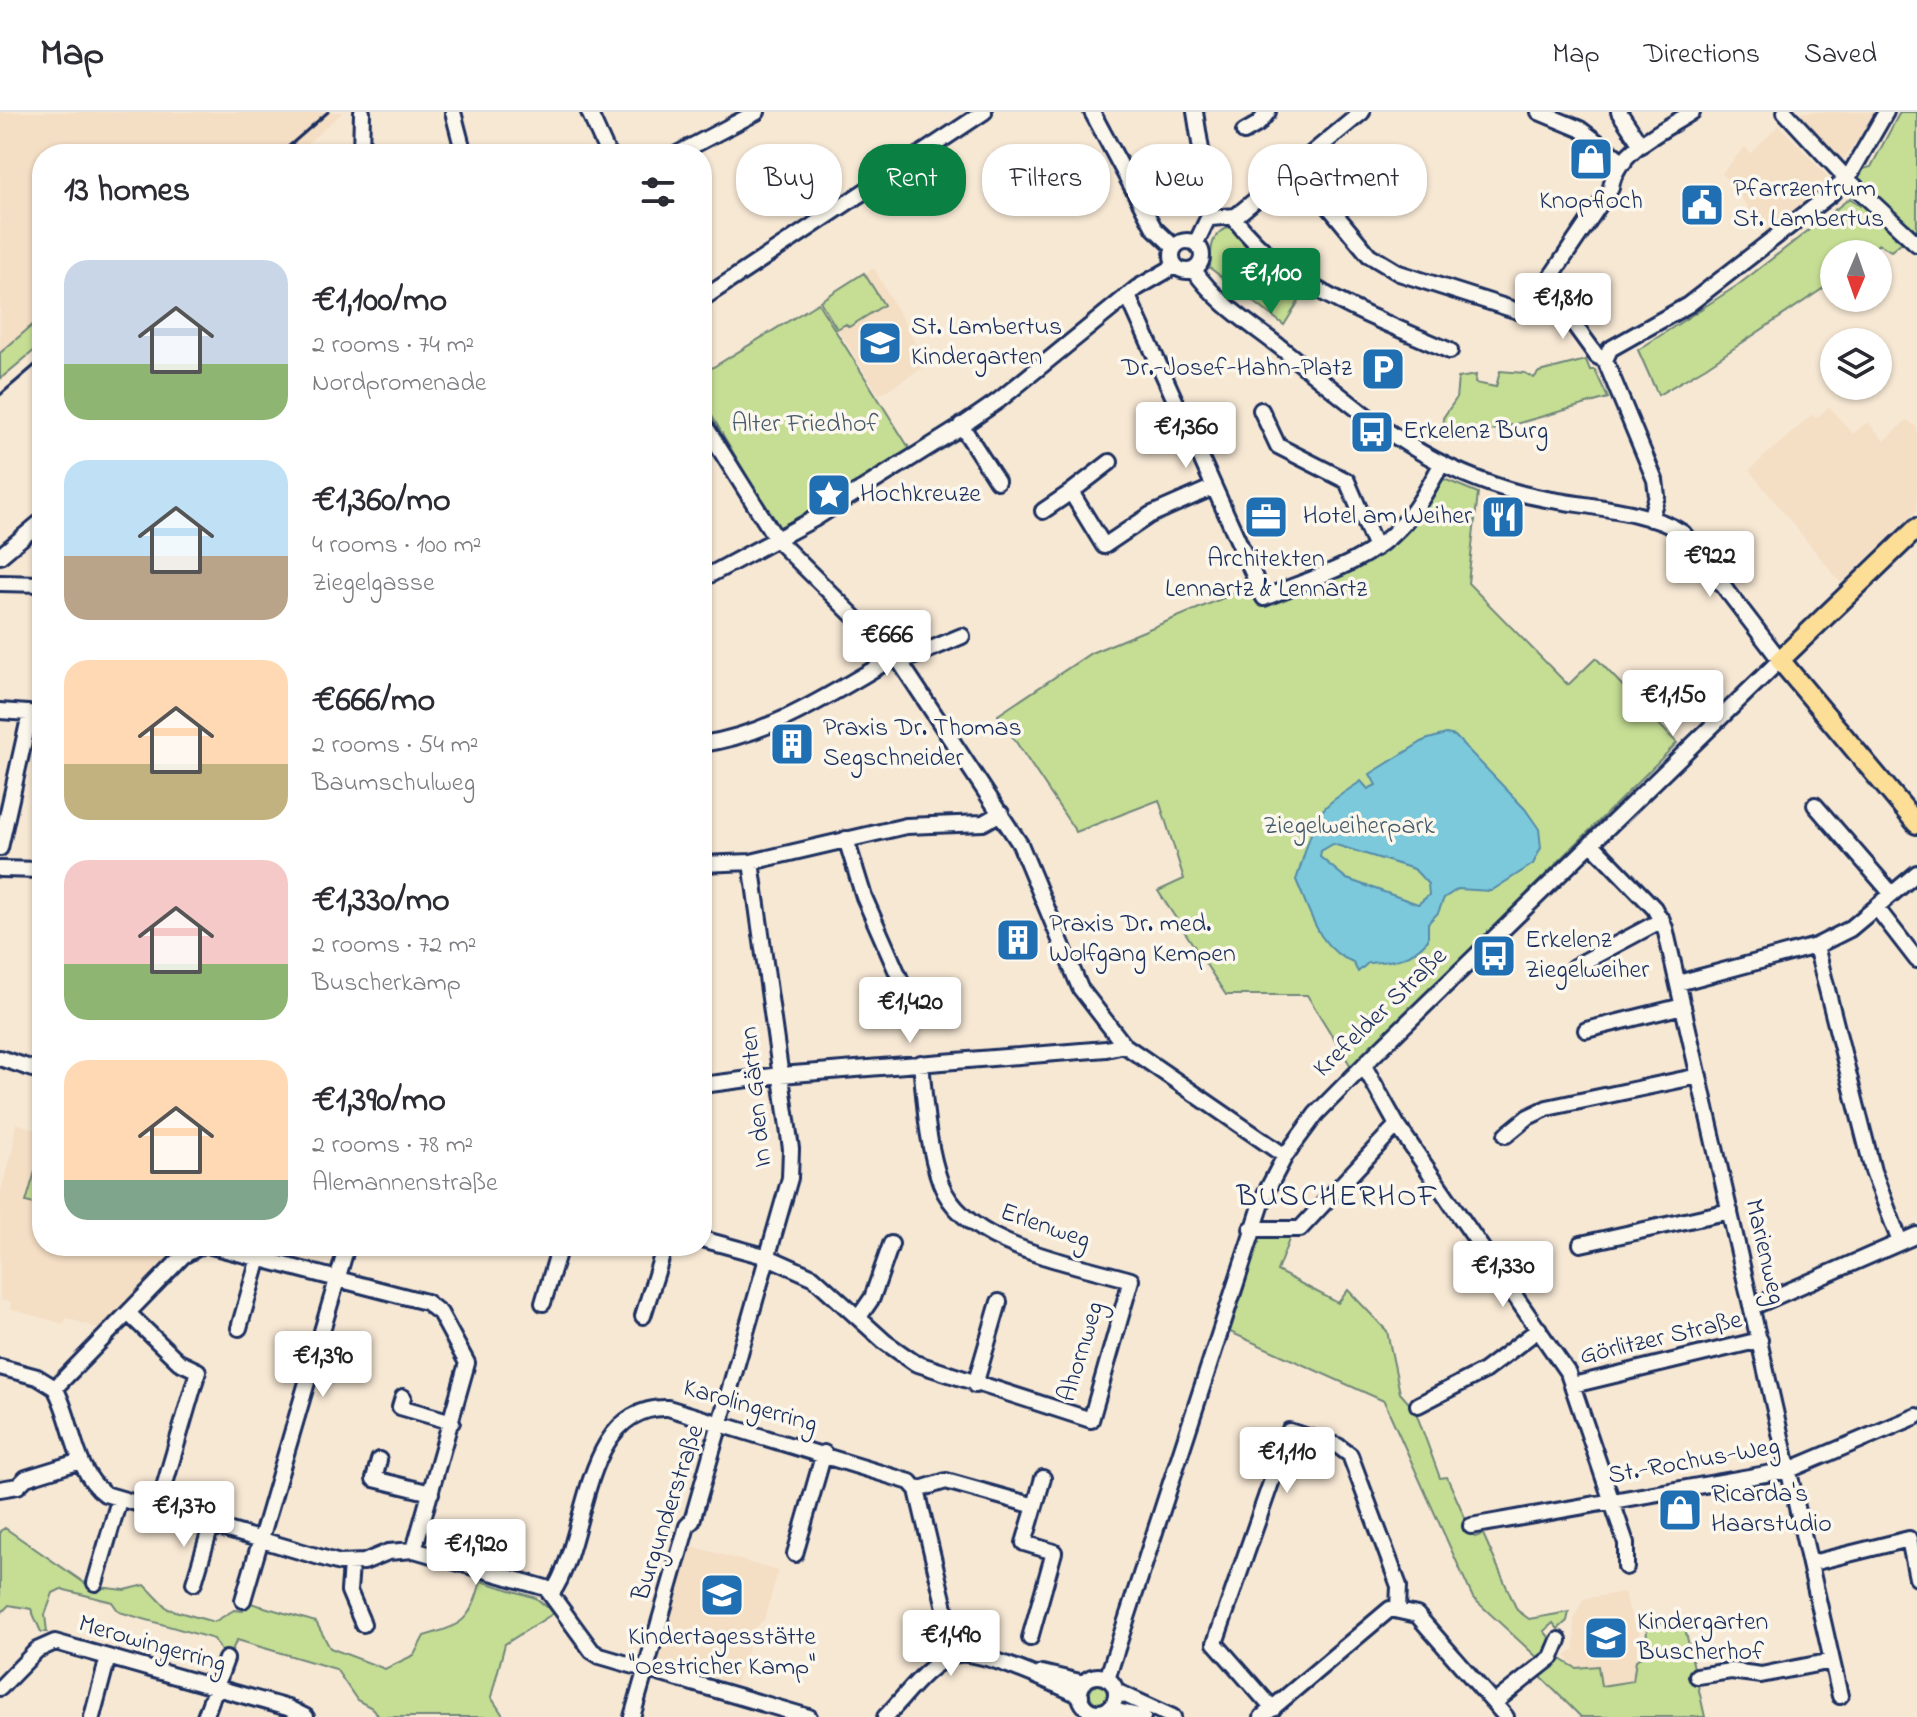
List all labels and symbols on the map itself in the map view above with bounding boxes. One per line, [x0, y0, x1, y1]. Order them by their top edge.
shop icon: Knopfloch [1567, 135, 1615, 183]
place label: Pfarrzentrum St. Lambertus [1733, 171, 1884, 239]
public building icon: Pfarrzentrum St. Lambertus [1678, 181, 1726, 229]
place label: Knopfloch [1539, 183, 1643, 221]
north arrow [1820, 240, 1892, 312]
pin: €1,100 [1206, 248, 1336, 316]
pin: €1,810 [1498, 273, 1628, 341]
place label: St. Lambertus Kindergarten [911, 309, 1062, 377]
school or university icon: St. Lambertus Kindergarten [856, 319, 904, 367]
parking icon: Dr.-Josef-Hahn-Platz [1359, 345, 1407, 393]
place label: Dr.-Josef-Hahn-Platz [1120, 350, 1352, 388]
pin: €1,360 [1121, 402, 1251, 470]
park label: Alter Friedhof [731, 406, 879, 444]
bus stop icon: Erkelenz Burg [1348, 408, 1396, 456]
place label: Erkelenz Burg [1403, 413, 1548, 451]
place icon: Hochkreuze [805, 471, 853, 519]
place label: Hochkreuze [860, 476, 981, 514]
office icon: Architekten Lennartz & Lennartz [1242, 493, 1290, 541]
restaurant icon: Hotel am Weiher [1479, 493, 1527, 541]
place label: Hotel am Weiher [1303, 498, 1473, 536]
pin: €922 [1663, 531, 1757, 599]
place label: Architekten Lennartz & Lennartz [1165, 541, 1367, 609]
pin: €666 [840, 610, 934, 678]
pin: €1,150 [1608, 670, 1738, 738]
place label: Praxis Dr. Thomas Segschneider [823, 710, 1022, 778]
building icon: Praxis Dr. Thomas Segschneider [768, 720, 816, 768]
park label: Ziegelweiherpark [1263, 808, 1436, 846]
place label: Praxis Dr. med. Wolfgang Kempen [1049, 906, 1236, 974]
building icon: Praxis Dr. med. Wolfgang Kempen [994, 916, 1042, 964]
place label: Erkelenz Ziegelweiher [1525, 922, 1650, 990]
bus stop icon: Erkelenz Ziegelweiher [1470, 932, 1518, 980]
street label: Krefelder Straße [1305, 939, 1457, 1087]
pin: €1,420 [845, 977, 975, 1045]
street label: In den Gärten [731, 1025, 783, 1169]
district label: BUSCHERHOF [1235, 1176, 1440, 1220]
street label: Erlenweg [995, 1194, 1095, 1260]
street label: Marienweg [1733, 1195, 1795, 1309]
pin: €1,330 [1438, 1241, 1568, 1309]
street label: Ahornweg [1049, 1297, 1115, 1407]
street label: Görlitzer Straße [1576, 1302, 1746, 1376]
pin: €1,390 [258, 1331, 388, 1399]
street label: Karolingerring [678, 1370, 822, 1444]
street label: Burgunderstraße [622, 1420, 715, 1607]
pin: €1,110 [1222, 1427, 1352, 1495]
street label: St.-Rochus-Weg [1605, 1428, 1783, 1496]
place label: Ricarda's Haarstudio [1711, 1476, 1832, 1544]
pin: €1,370 [119, 1481, 249, 1549]
shop icon: Ricarda's Haarstudio [1656, 1486, 1704, 1534]
pin: €1,920 [411, 1519, 541, 1587]
school or university icon: Kindertagesstätte "Oestricher Kamp" [698, 1571, 746, 1619]
place label: Kindergarten Buscherhof [1636, 1604, 1768, 1672]
street label: Merowingerring [74, 1606, 230, 1684]
pin: €1,490 [886, 1610, 1016, 1678]
school or university icon: Kindergarten Buscherhof [1582, 1614, 1630, 1662]
place label: Kindertagesstätte "Oestricher Kamp" [628, 1619, 816, 1687]

